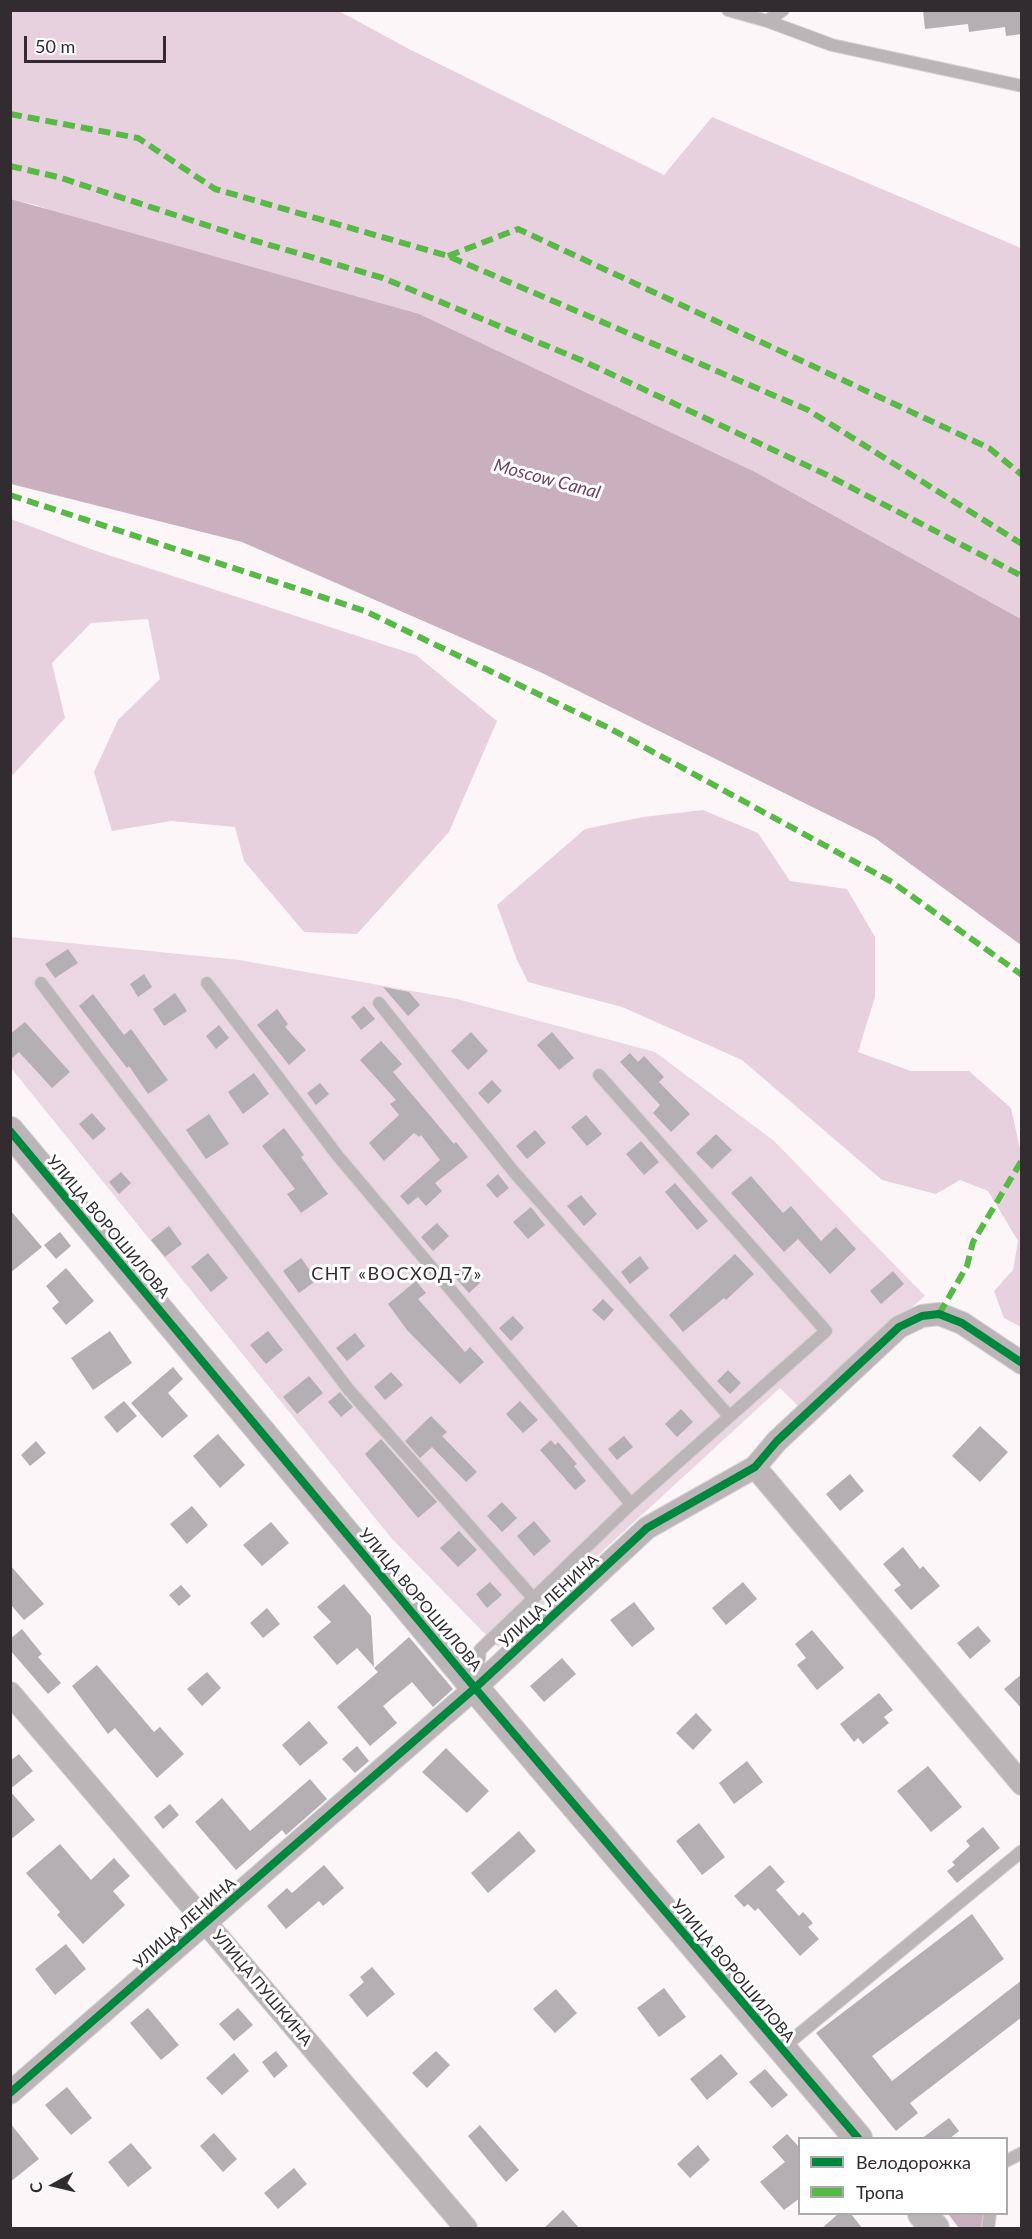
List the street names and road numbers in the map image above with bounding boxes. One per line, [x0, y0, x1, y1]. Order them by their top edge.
street label: УЛИЦА ВОРОШИЛОВА [43, 1152, 173, 1302]
street label: УЛИЦА ВОРОШИЛОВА [355, 1525, 485, 1675]
street label: УЛИЦА ЛЕНИНА [495, 1550, 603, 1652]
street label: УЛИЦА ЛЕНИНА [130, 1874, 240, 1972]
street label: УЛИЦА ВОРОШИЛОВА [668, 1896, 798, 2046]
street label: УЛИЦА ПУШКИНА [208, 1926, 316, 2050]

